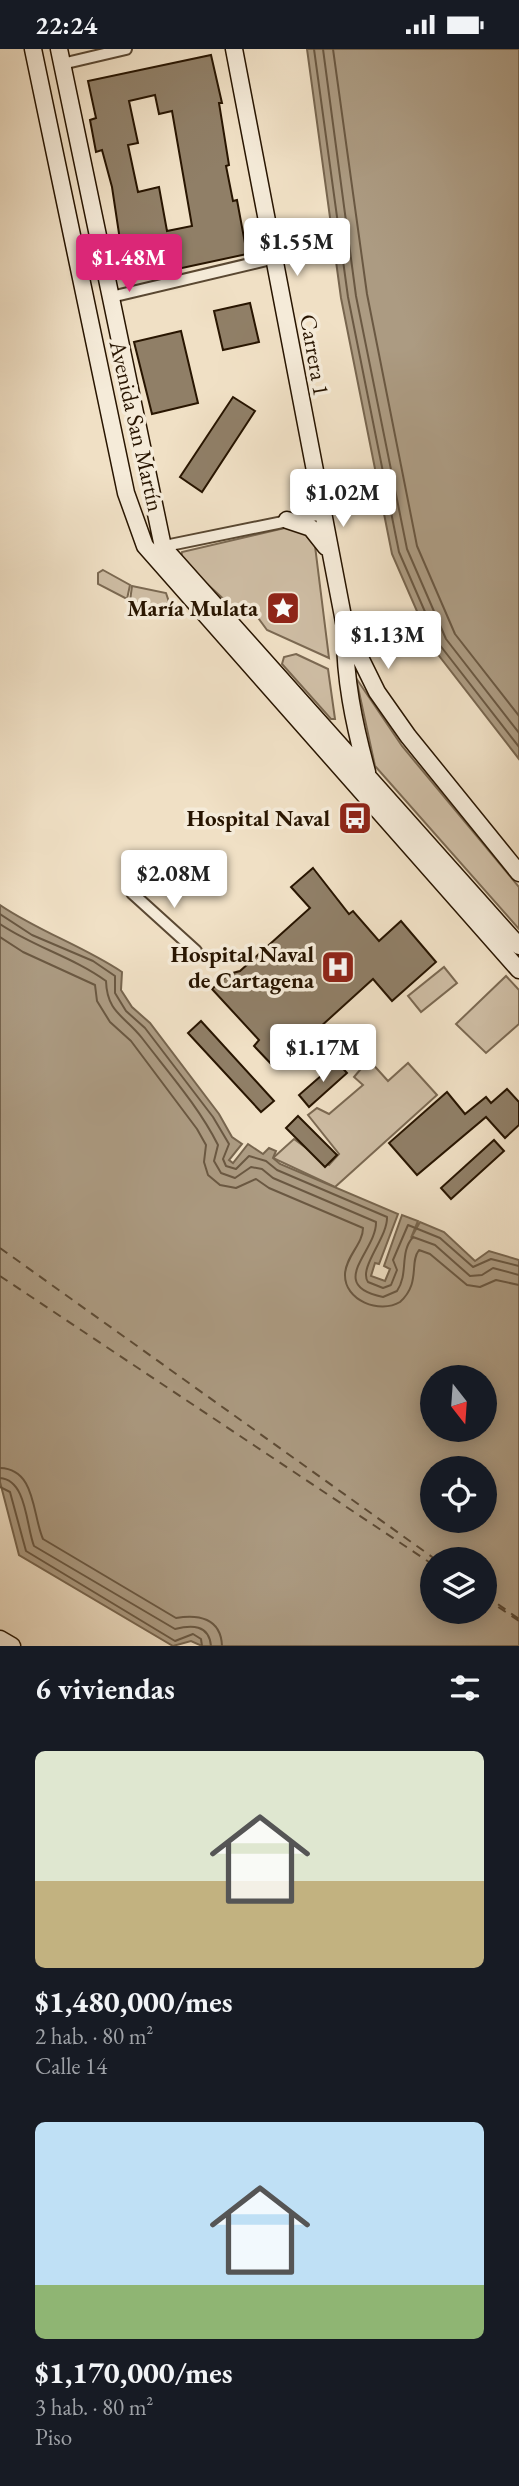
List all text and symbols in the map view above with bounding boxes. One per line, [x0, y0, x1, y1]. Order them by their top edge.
text: 22:24 [35, 8, 97, 42]
pin: $1.55M [240, 219, 354, 278]
text: $1.55M [260, 226, 334, 256]
pin: $1.48M [72, 235, 186, 294]
text: $1.48M [92, 242, 166, 272]
street label: Carrera 1 [293, 312, 337, 398]
street label: Avenida San Martín [103, 337, 171, 514]
pin: $1.02M [286, 469, 400, 529]
text: $1.02M [306, 477, 380, 507]
place icon: María Mulata [264, 589, 302, 627]
place label: María Mulata [127, 593, 259, 623]
pin: $1.13M [331, 611, 445, 671]
text: $1.13M [351, 619, 425, 649]
bus stop icon: Hospital Naval [336, 799, 374, 837]
place label: Hospital Naval [187, 803, 330, 833]
pin: $2.08M [117, 851, 231, 910]
text: $2.08M [137, 858, 211, 888]
place label: Hospital Naval de Cartagena [171, 939, 315, 995]
hospital icon: Hospital Naval de Cartagena [319, 948, 357, 986]
pin: $1.17M [266, 1025, 380, 1084]
text: $1.17M [286, 1032, 360, 1062]
north arrow [420, 1365, 497, 1442]
map controls [420, 1365, 497, 1624]
button: locate [420, 1456, 497, 1533]
button: layers [420, 1547, 497, 1624]
text: 6 viviendas [35, 1669, 175, 1708]
icon: filters [446, 1669, 484, 1707]
icon: home [197, 1796, 323, 1922]
text: $1,480,000/mes [35, 1982, 233, 2021]
text: 2 hab. · 80 m² [35, 2021, 154, 2051]
text: Calle 14 [35, 2051, 107, 2081]
icon: home [197, 2167, 323, 2293]
text: $1,170,000/mes [35, 2353, 233, 2392]
text: 3 hab. · 80 m² [35, 2392, 154, 2422]
text: Piso [35, 2422, 72, 2452]

